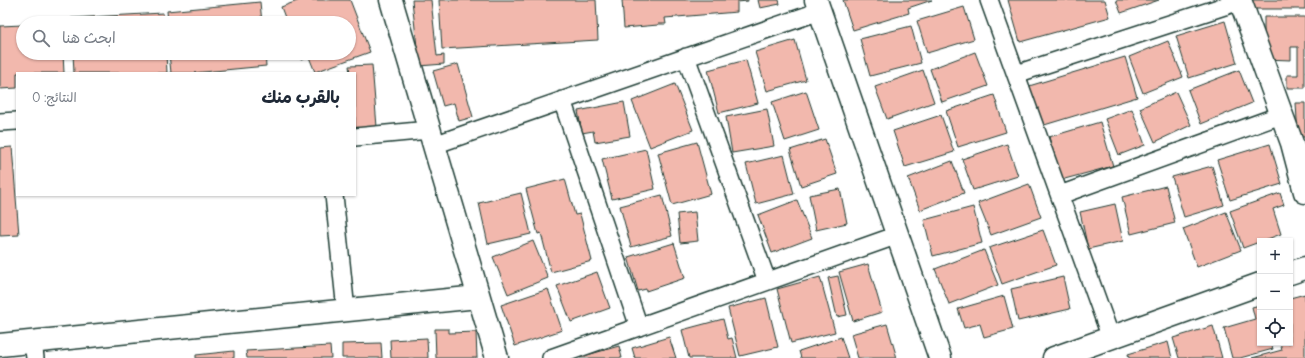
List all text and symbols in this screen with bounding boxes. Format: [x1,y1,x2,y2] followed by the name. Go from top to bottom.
[16,16,356,60] search box
[30,27,52,49] icon: search
[62,28,116,47] text: ابحث هنا
[261,86,340,108] text: بالقرب منك
[32,89,77,106] text: النتائج: 0
[1257,238,1293,346] map controls
[1257,238,1293,274] button: +
[1257,274,1293,310] button: −
[1257,310,1293,346] button: locate

